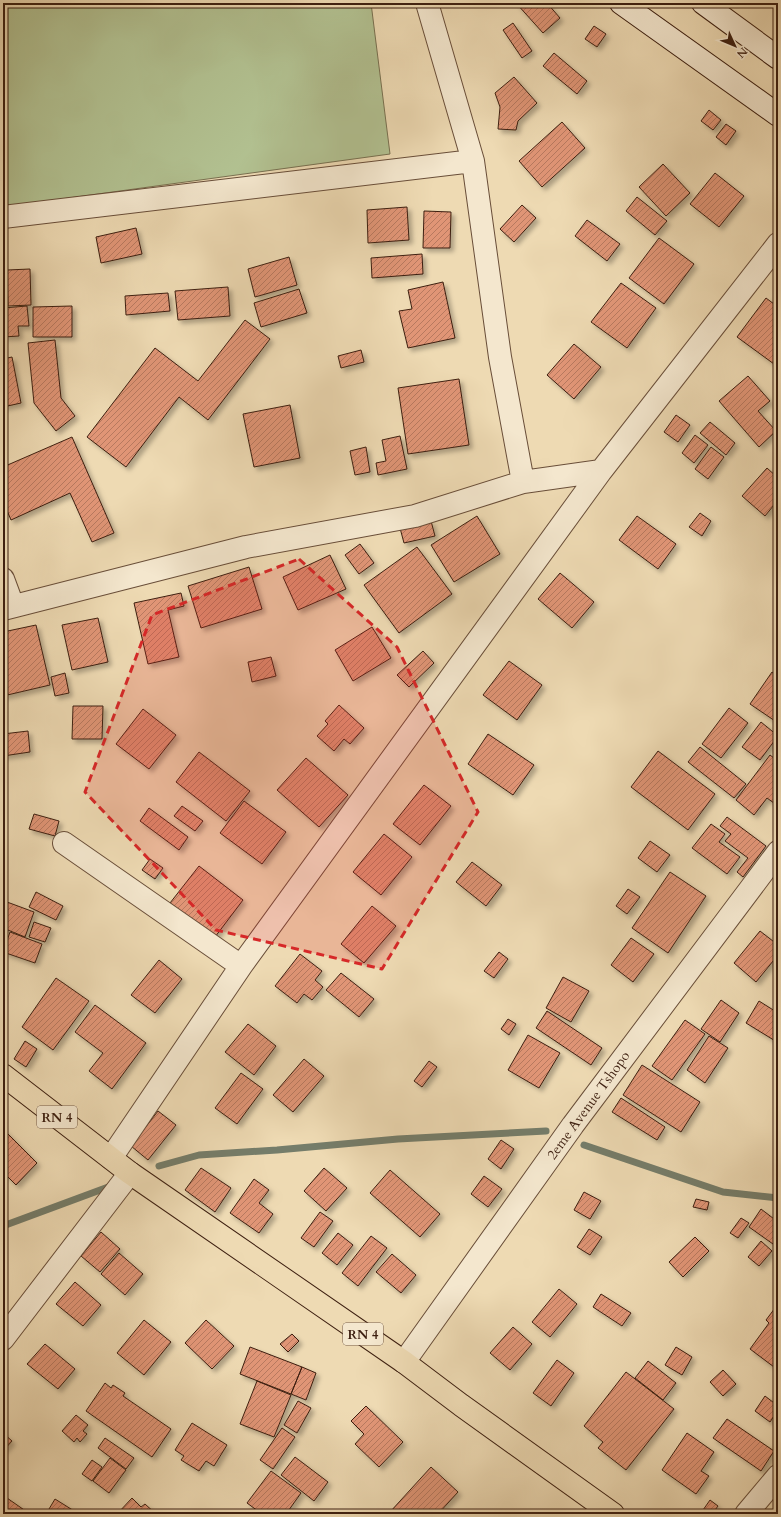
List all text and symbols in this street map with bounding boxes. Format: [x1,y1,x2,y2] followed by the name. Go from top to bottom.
[715,26,755,66] north arrow
[733,44,751,62] text: N
[543,1047,635,1163] street label: 2eme Avenue Tshopo
[37,1106,77,1128] road number: RN 4
[343,1323,383,1345] road number: RN 4

